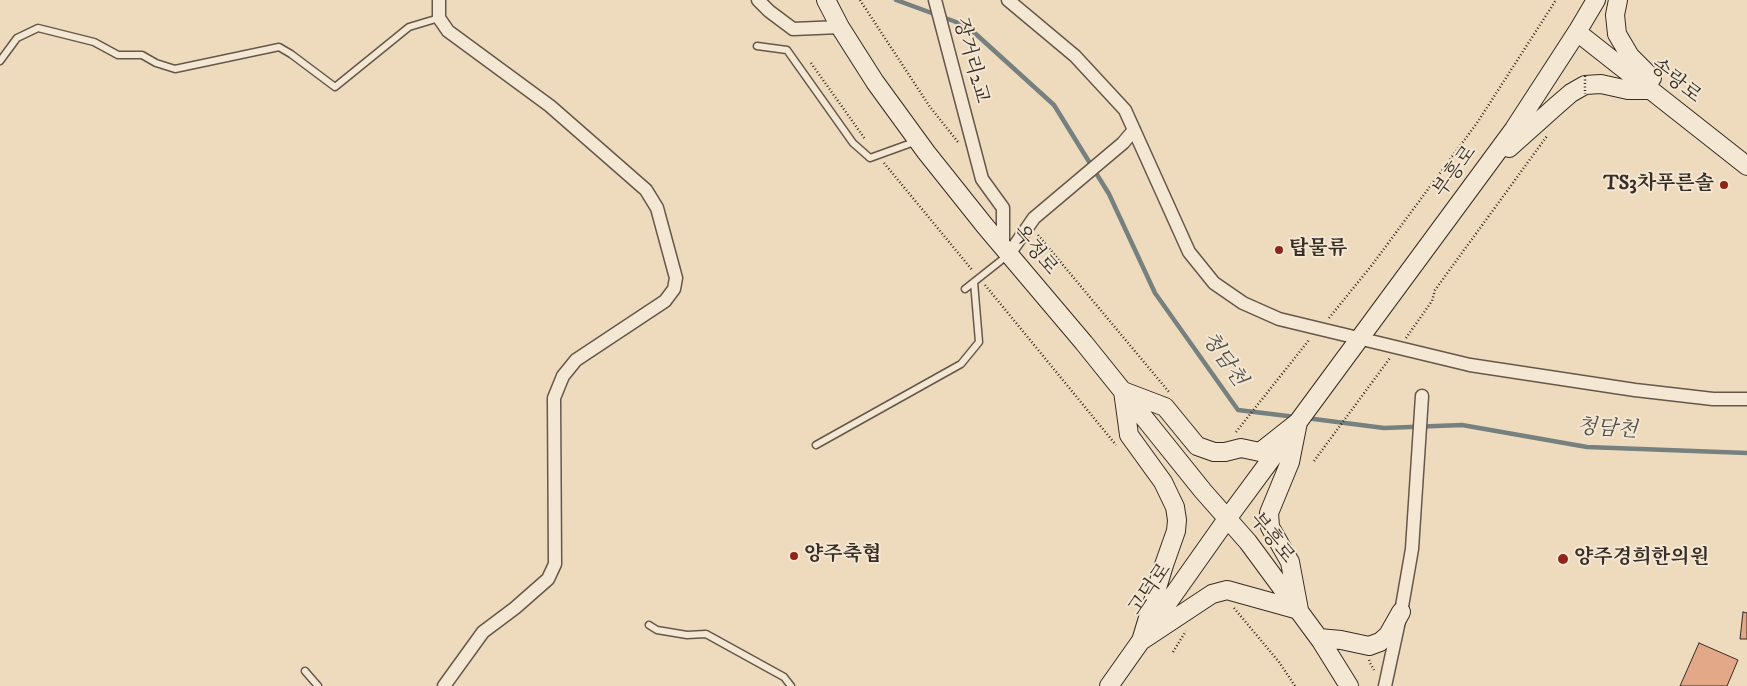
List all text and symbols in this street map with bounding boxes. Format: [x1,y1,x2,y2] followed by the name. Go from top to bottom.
[947,16,993,106] street label: 장거리2교
[1645,55,1705,109] street label: 송랑로
[1429,142,1483,202] street label: 부흥로
[1604,173,1714,197] place label: TS3차푸른솔
[1718,179,1730,191] marker: TS3차푸른솔
[1006,221,1062,281] street label: 옥정로
[1289,238,1347,262] place label: 탑물류
[1273,244,1285,256] marker: 탑물류
[1195,328,1251,392] water label: 청담천
[1576,415,1638,445] water label: 청담천
[1243,509,1299,569] street label: 부흥로
[804,544,881,568] place label: 양주축협
[1574,547,1709,571] place label: 양주경희한의원
[788,550,800,562] marker: 양주축협
[1556,552,1570,566] marker: 양주경희한의원
[1125,559,1177,621] street label: 고덕로

